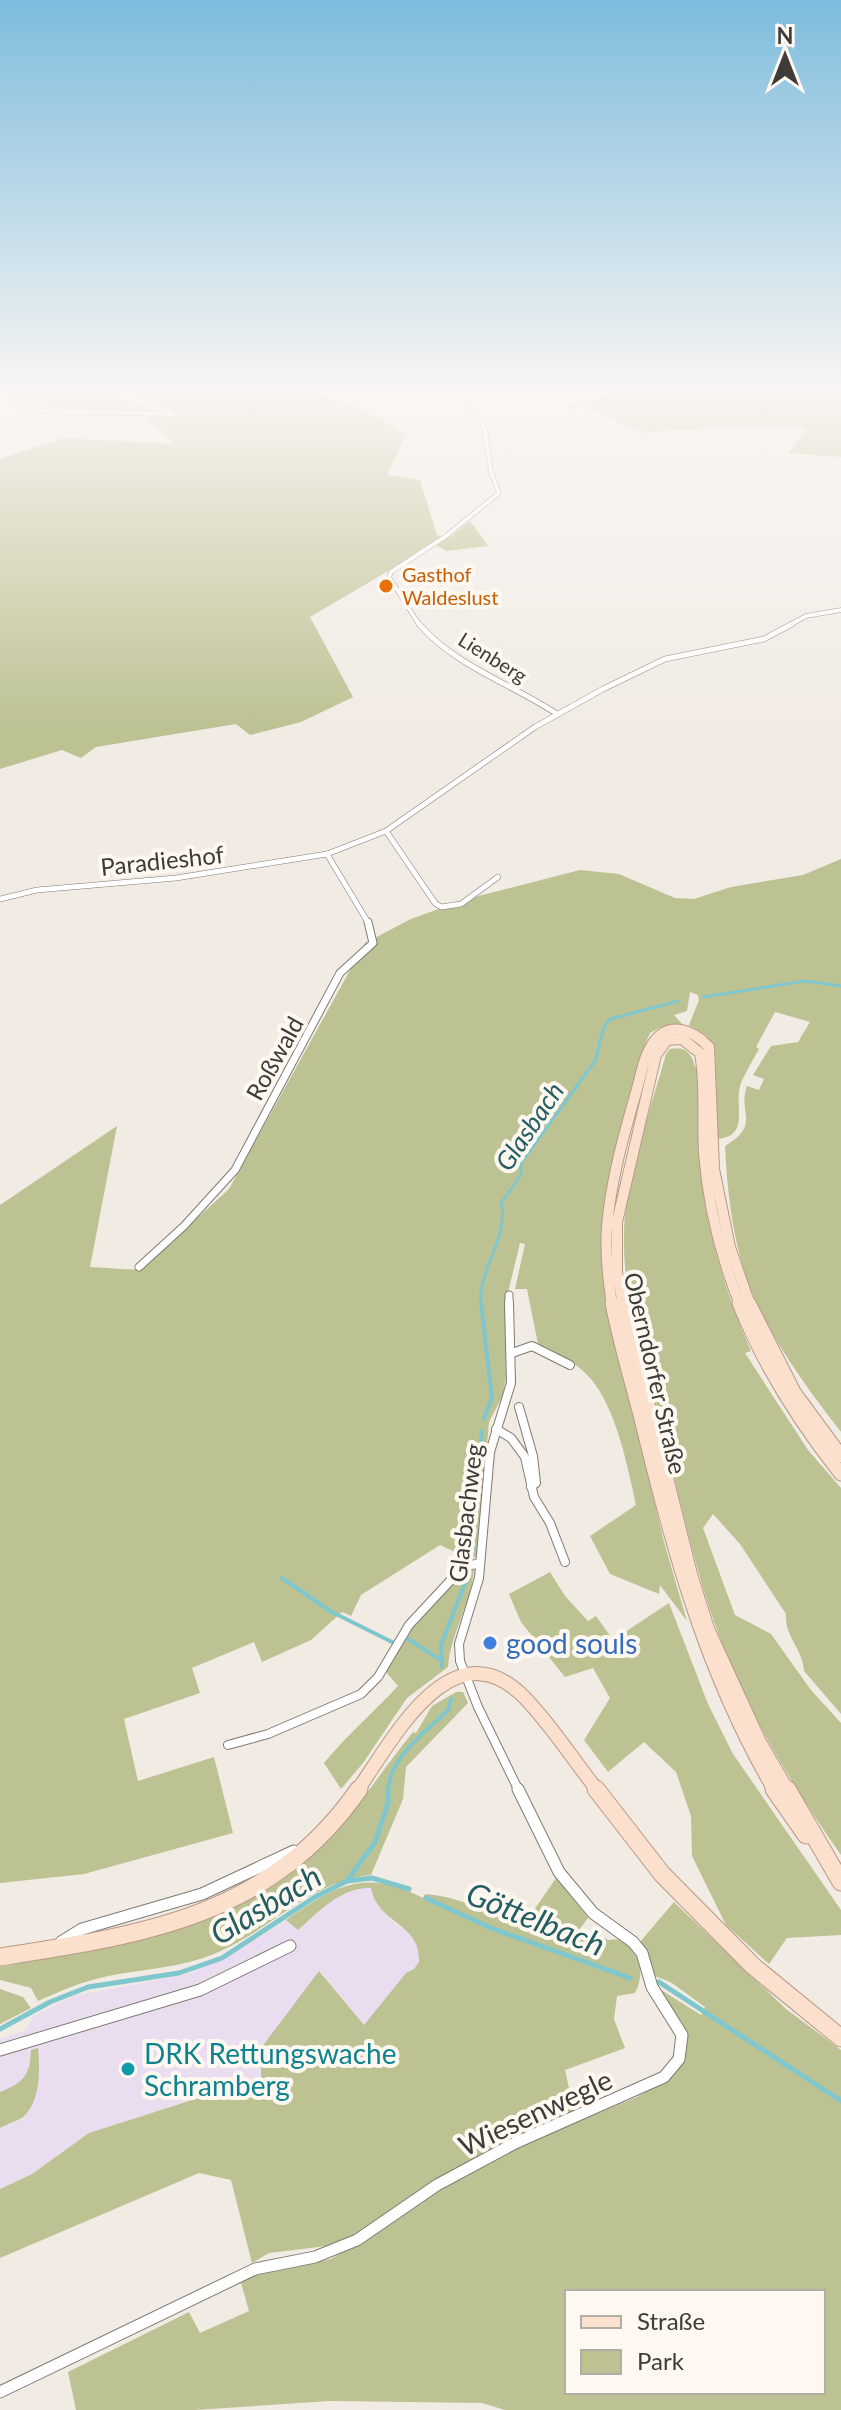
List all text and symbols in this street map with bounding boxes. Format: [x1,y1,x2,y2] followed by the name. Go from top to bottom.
[745,16,825,96] north arrow
[777,22,793,49] text: N
[402,562,498,609] place label: Gasthof Waldeslust
[377,577,395,595] marker: Gasthof Waldeslust
[454,627,532,687] street label: Lienberg
[99,839,226,881] street label: Paradieshof
[239,1011,309,1105] street label: Roßwald
[488,1076,570,1176] water label: Glasbach
[619,1269,693,1477] street label: Oberndorfer Straße
[442,1442,488,1584] street label: Glasbachweg
[506,1626,637,1660] place label: good souls
[481,1634,499,1652] marker: good souls
[202,1856,328,1952] water label: Glasbach
[461,1873,611,1963] water label: Göttelbach
[144,2036,396,2102] place label: DRK Rettungswache Schramberg
[119,2060,137,2078] marker: DRK Rettungswache Schramberg
[453,2062,617,2162] street label: Wiesenwegle
[565,2290,825,2394] legend
[637,2306,705,2335] text: Straße
[637,2346,685,2375] text: Park

